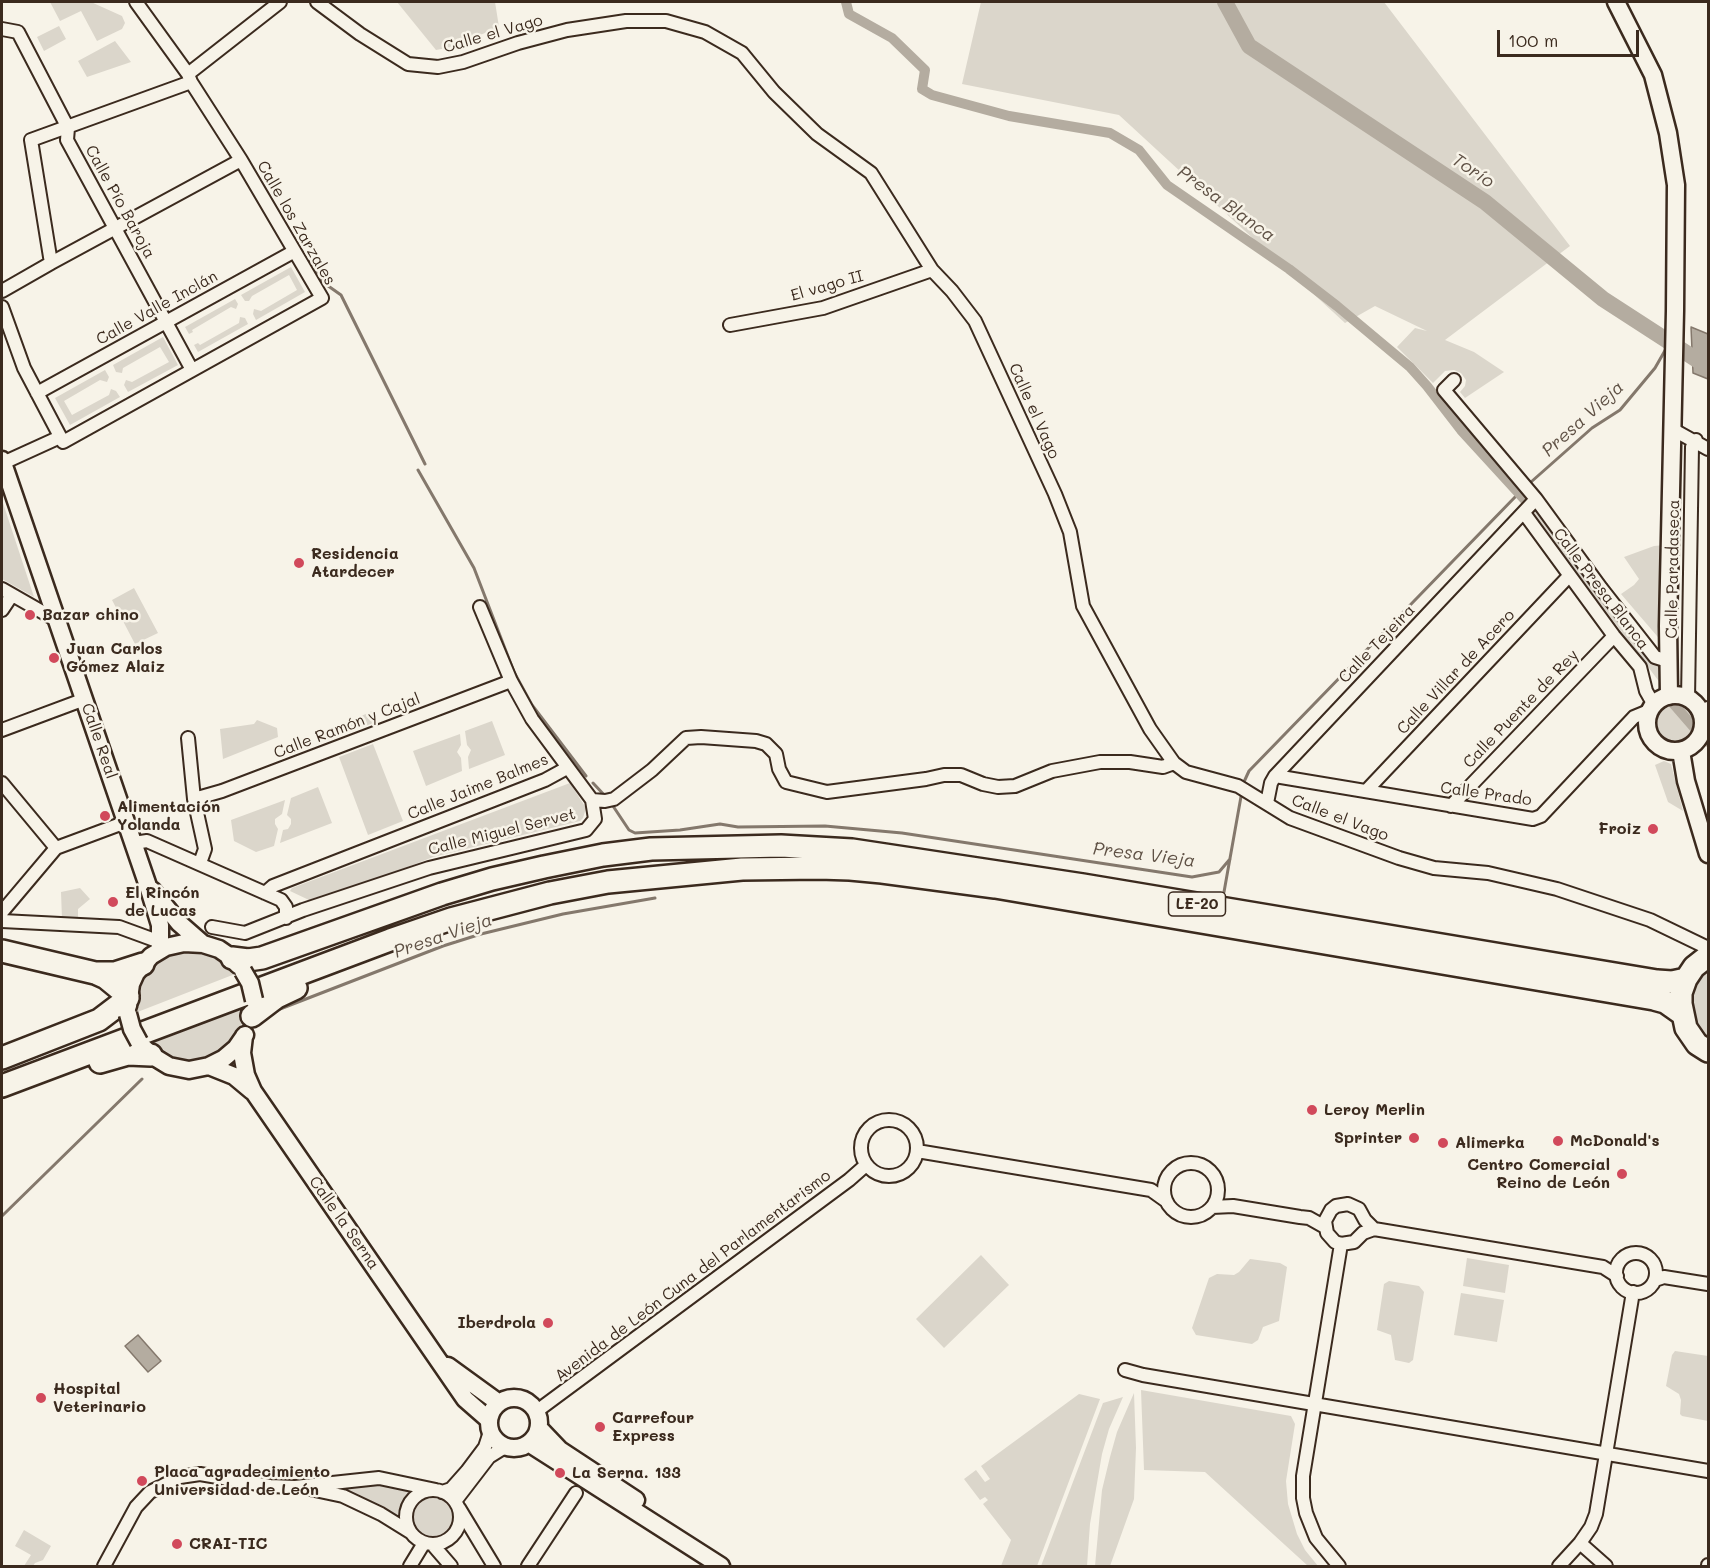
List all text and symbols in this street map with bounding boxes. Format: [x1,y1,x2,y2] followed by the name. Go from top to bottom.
[441,11,545,57] street label: Calle el Vago
[1500,18,1642,56] scale bar
[1508,28,1558,52] text: 100 m
[81,142,159,262] street label: Calle Pío Baroja
[1448,149,1498,193] water label: Torío
[253,158,339,288] street label: Calle los Zarzales
[1173,161,1279,247] water label: Presa Blanca
[788,266,866,306] street label: El vago II
[93,267,221,349] street label: Calle Valle Inclán
[1004,360,1064,462] street label: Calle el Vago
[1538,377,1628,461] water label: Presa Vieja
[1662,499,1684,639] street label: Calle Paradaseca
[1549,524,1653,654] street label: Calle Presa Blanca
[311,544,399,582] place label: Residencia Atardecer
[292,556,306,570] marker: Residencia Atardecer
[1335,601,1419,687] street label: Calle Tejeira
[42,605,139,625] place label: Bazar chino
[1393,606,1519,738] street label: Calle Villar de Acero
[23,608,37,622] marker: Bazar chino
[66,639,165,677] place label: Juan Carlos Gómez Alaiz
[1459,646,1583,772] street label: Calle Puente de Rey
[47,651,61,665] marker: Juan Carlos Gómez Alaiz
[271,689,423,763] street label: Calle Ramón y Cajal
[77,701,121,781] street label: Calle Real
[405,750,551,824] street label: Calle Jaime Balmes
[1439,778,1533,810] street label: Calle Prado
[1289,791,1391,845] street label: Calle el Vago
[117,797,220,835] place label: Alimentación Yolanda
[426,804,578,860] street label: Calle Miguel Servet
[98,809,112,823] marker: Alimentación Yolanda
[1598,819,1641,839] place label: Froiz
[1646,822,1660,836] marker: Froiz
[1092,838,1196,872] water label: Presa Vieja
[125,883,199,921] place label: El Rincón de Lucas
[1168,892,1226,916] road number: LE-20
[106,895,120,909] marker: El Rincón de Lucas
[391,909,495,963] water label: Presa Vieja
[1324,1100,1425,1120] place label: Leroy Merlin
[1305,1103,1319,1117] marker: Leroy Merlin
[1334,1128,1402,1148] place label: Sprinter
[1407,1131,1421,1145] marker: Sprinter
[1570,1131,1659,1151] place label: McDonald's
[1455,1133,1525,1153] place label: Alimerka
[1551,1134,1565,1148] marker: McDonald's
[1436,1136,1450,1150] marker: Alimerka
[1467,1155,1610,1193] place label: Centro Comercial Reino de León
[551,1166,835,1386] street label: Avenida de León Cuna del Parlamentarismo
[1615,1167,1629,1181] marker: Centro Comercial Reino de León
[305,1173,383,1273] street label: Calle la Serna
[457,1313,536,1333] place label: Iberdrola
[541,1316,555,1330] marker: Iberdrola
[53,1379,146,1417] place label: Hospital Veterinario
[34,1391,48,1405] marker: Hospital Veterinario
[612,1408,694,1446] place label: Carrefour Express
[593,1420,607,1434] marker: Carrefour Express
[154,1462,330,1500] place label: Placa agradecimiento Universidad de León
[572,1463,681,1483] place label: La Serna. 133
[553,1466,567,1480] marker: La Serna. 133
[135,1474,149,1488] marker: Placa agradecimiento Universidad de León
[189,1534,267,1554] place label: CRAI-TIC
[170,1537,184,1551] marker: CRAI-TIC

